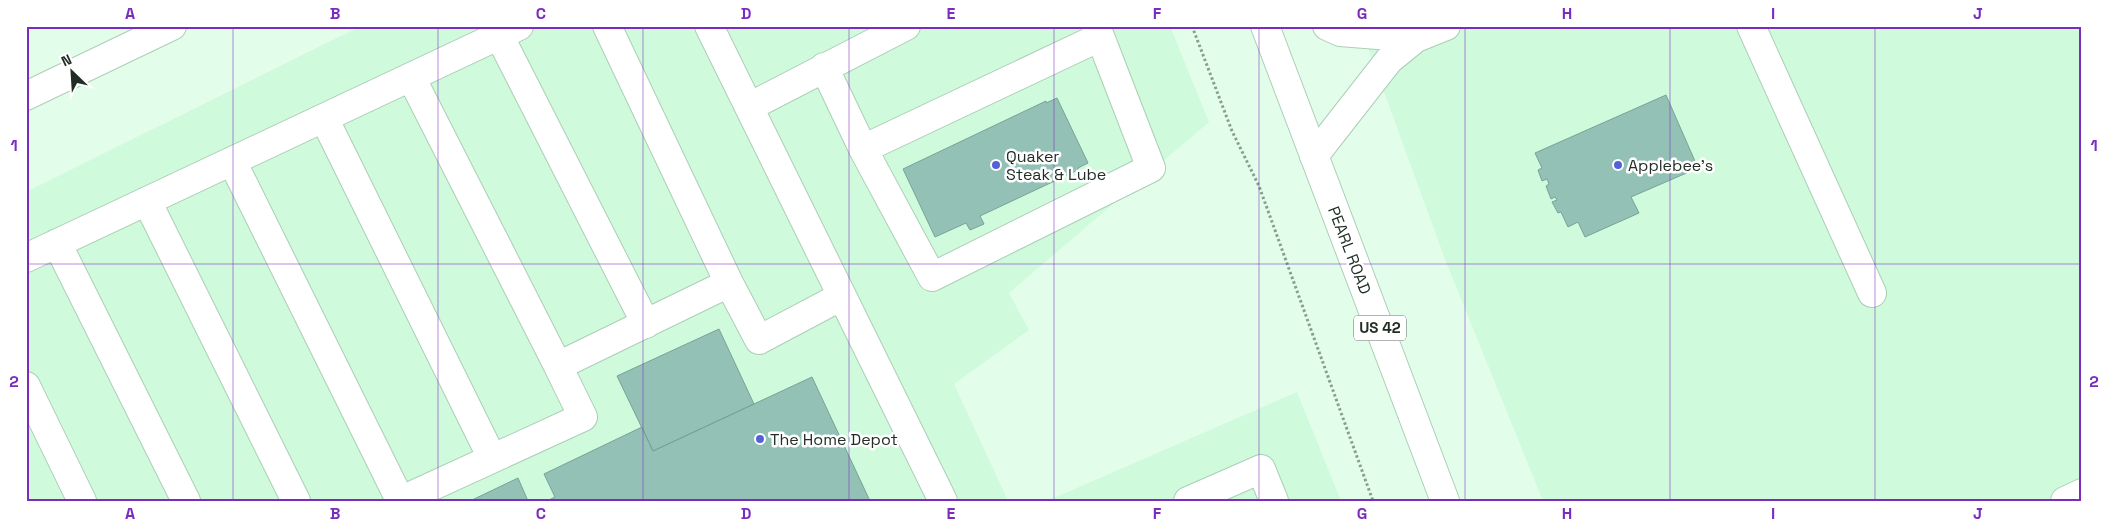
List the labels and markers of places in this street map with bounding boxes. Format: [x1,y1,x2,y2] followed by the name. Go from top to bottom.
[1006,146,1106,185] place label: Quaker Steak & Lube
[1628,155,1713,176] place label: Applebee's
[990,159,1002,171] marker: Quaker Steak & Lube
[1612,159,1624,171] marker: Applebee's
[770,429,898,450] place label: The Home Depot
[754,433,766,445] marker: The Home Depot

